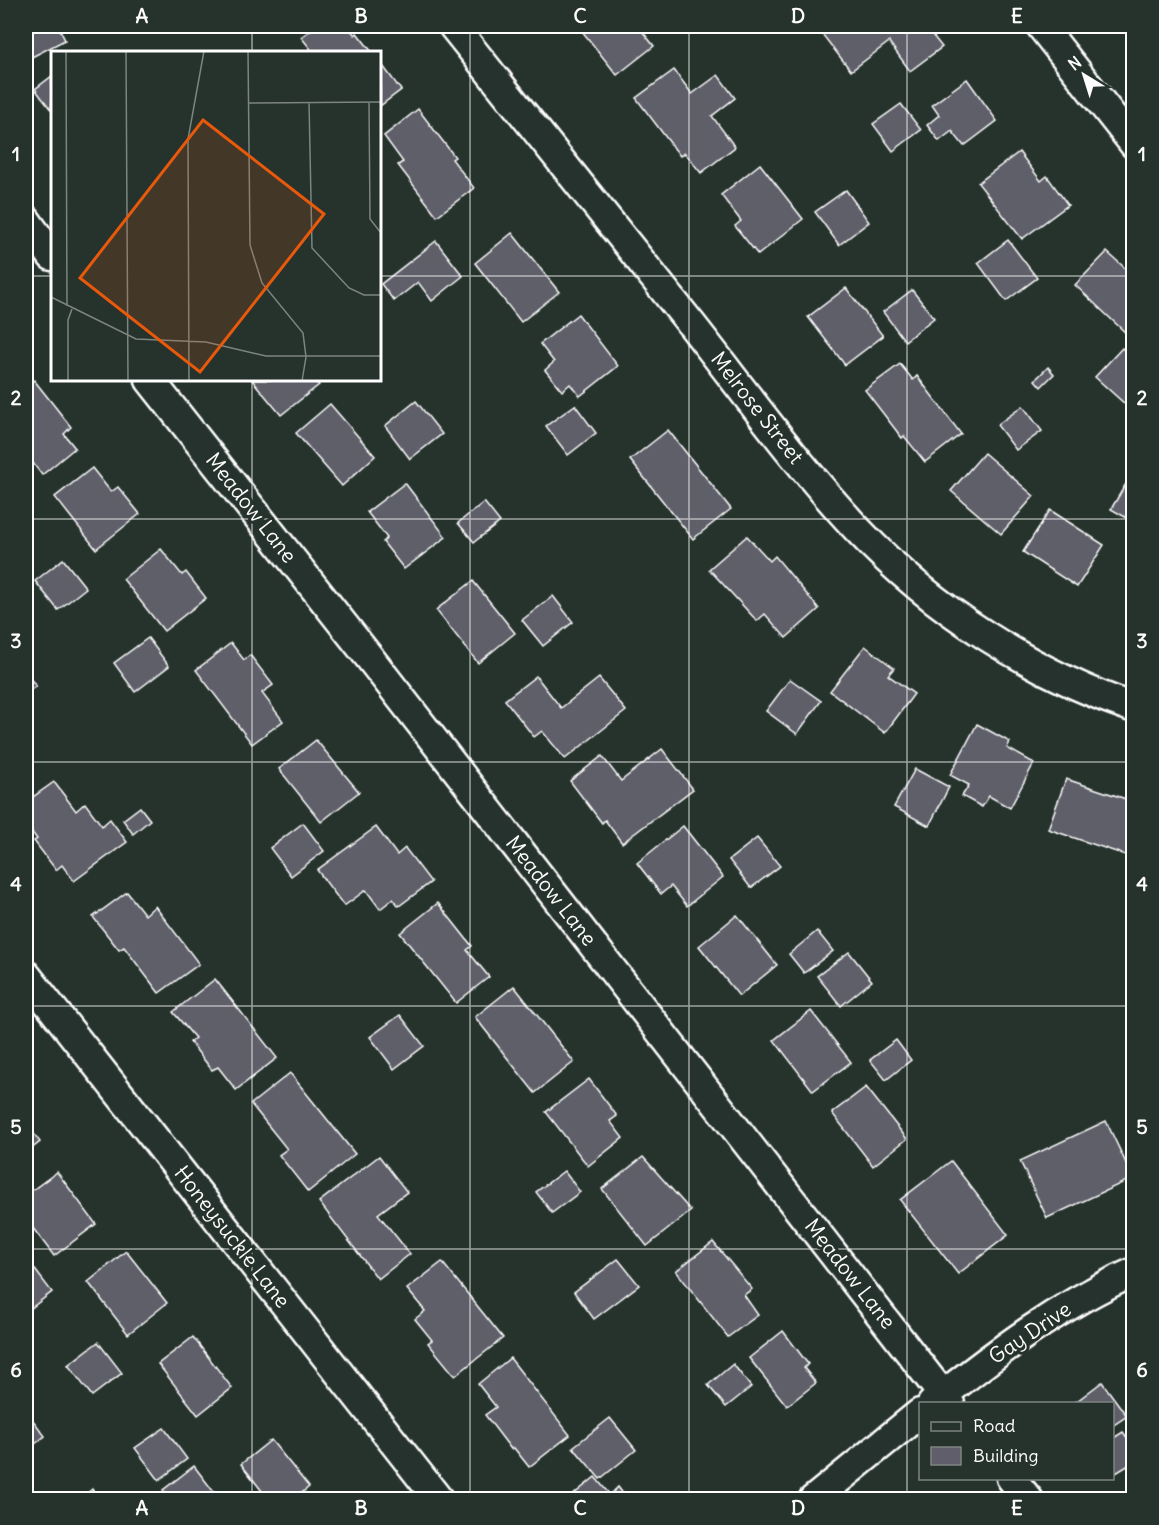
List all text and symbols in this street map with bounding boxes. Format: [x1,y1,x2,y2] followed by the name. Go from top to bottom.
[136,3,149,28] text: A
[354,3,368,28] text: B
[573,3,587,28] text: C
[791,3,805,28] text: D
[1011,3,1023,28] text: E
[1054,45,1114,105] north arrow
[51,51,381,381] inset map
[1064,52,1085,74] text: N
[12,141,20,166] text: 1
[1138,141,1146,166] text: 1
[705,346,810,469] street label: Melrose Street
[11,385,22,410] text: 2
[1137,385,1148,410] text: 2
[200,447,303,568] street label: Meadow Lane
[10,628,22,653] text: 3
[1136,628,1148,653] text: 3
[500,830,603,951] street label: Meadow Lane
[10,871,22,896] text: 4
[1136,871,1148,896] text: 4
[10,1114,22,1139] text: 5
[1136,1114,1148,1139] text: 5
[168,1160,296,1313] street label: Honeysuckle Lane
[799,1213,902,1334] street label: Meadow Lane
[983,1295,1076,1370] street label: Gay Drive
[10,1357,22,1382] text: 6
[1136,1357,1148,1382] text: 6
[919,1402,1114,1480] legend
[973,1414,1016,1437] text: Road
[973,1444,1038,1467] text: Building
[136,1495,149,1520] text: A
[354,1495,368,1520] text: B
[573,1495,587,1520] text: C
[791,1495,805,1520] text: D
[1011,1495,1023,1520] text: E

